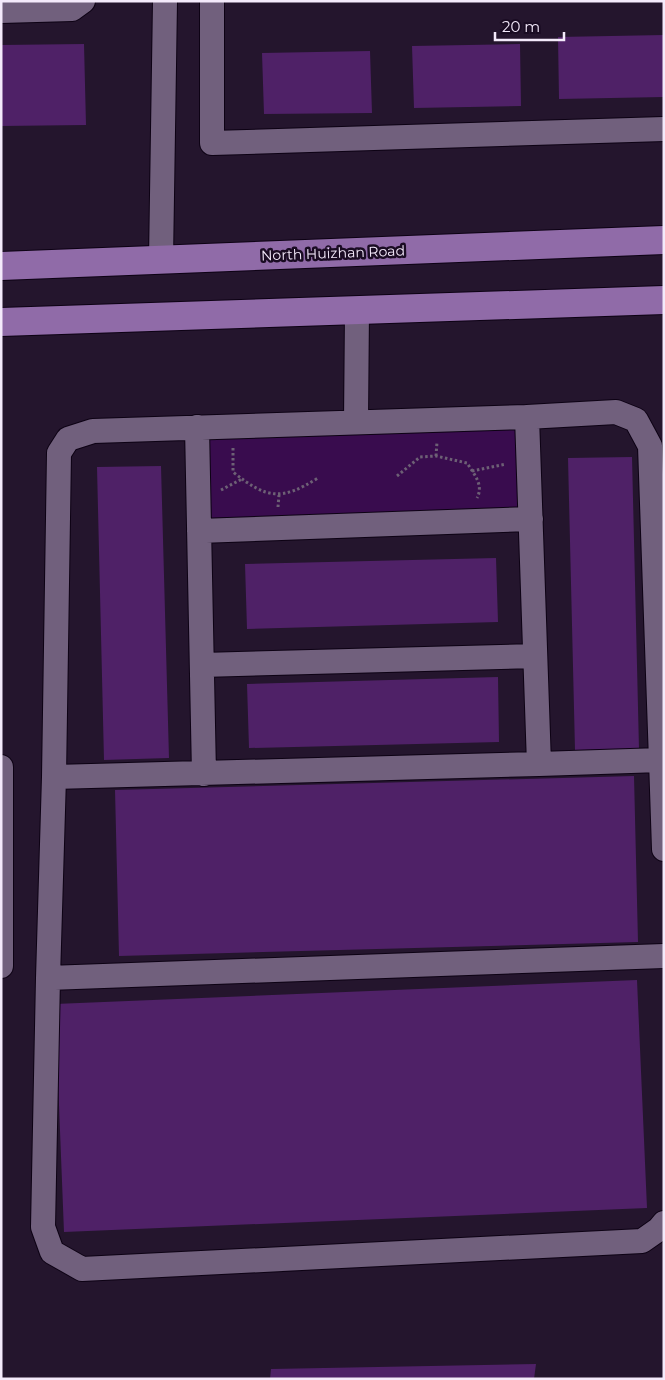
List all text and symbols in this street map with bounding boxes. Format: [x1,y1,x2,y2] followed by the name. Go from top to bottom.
[495,10,564,42] scale bar
[502,17,540,36] text: 20 m
[261,241,405,265] street label: North Huizhan Road

